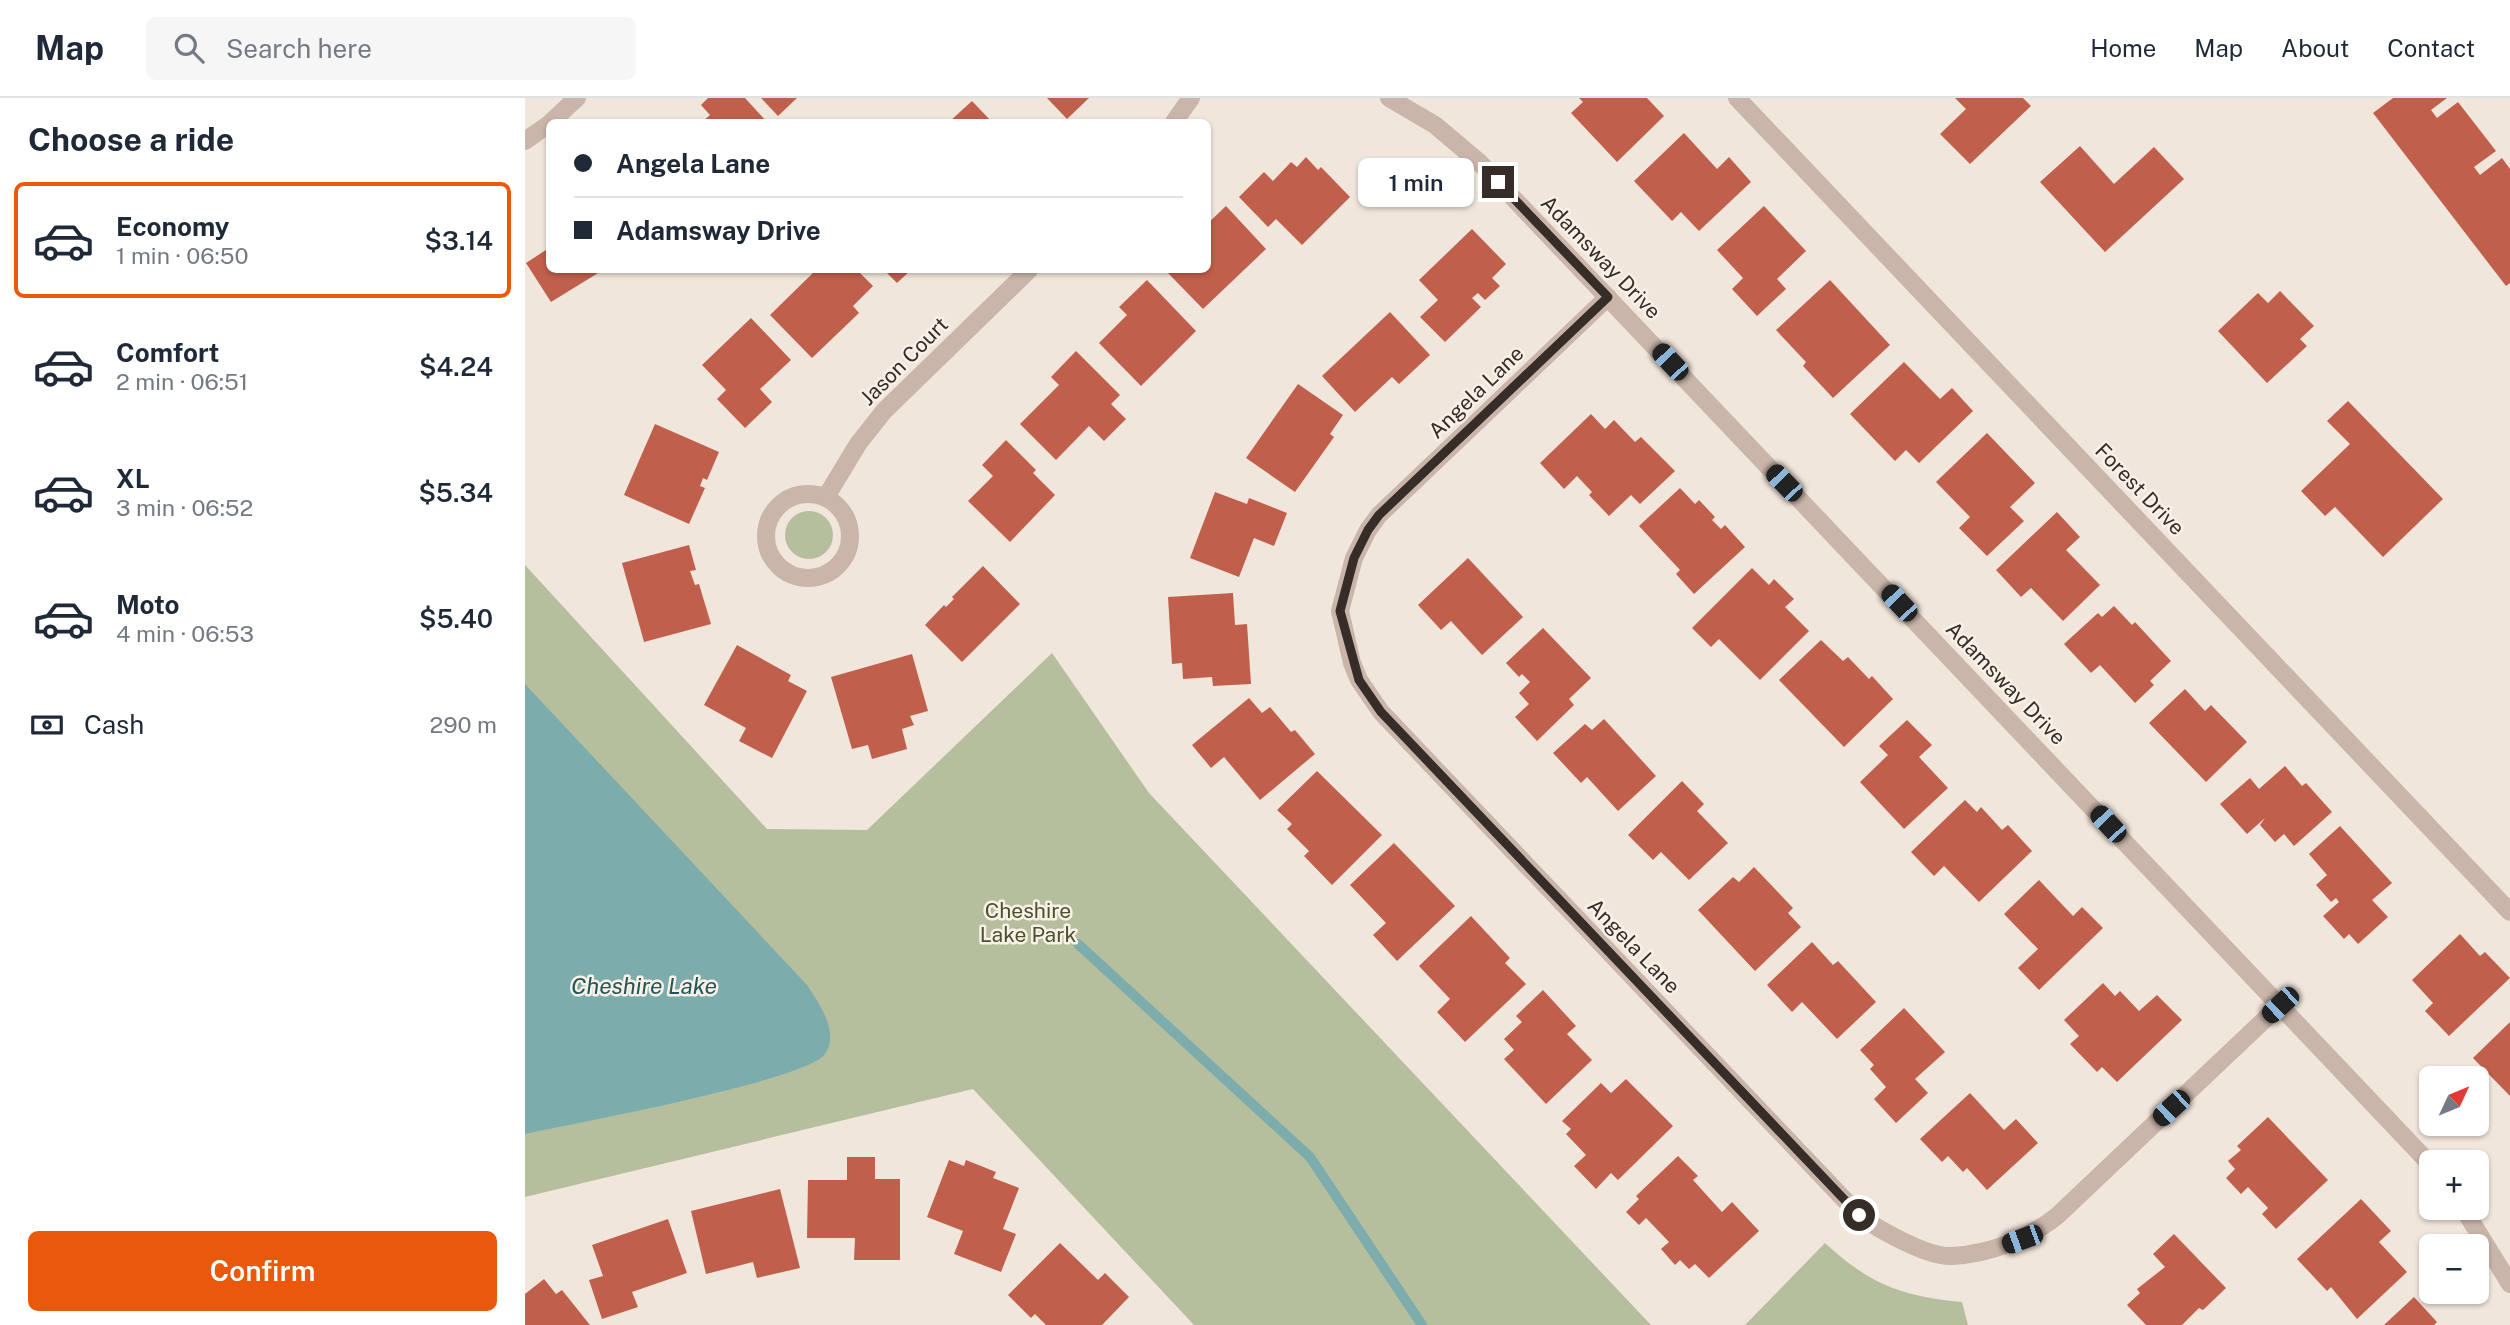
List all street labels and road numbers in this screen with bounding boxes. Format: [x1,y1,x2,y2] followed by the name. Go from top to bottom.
[1536,190,1666,324] street label: Adamsway Drive
[855,312,953,410] street label: Jason Court
[1423,341,1529,443] street label: Angela Lane
[2090,438,2190,540] street label: Forest Drive
[1941,616,2071,750] street label: Adamsway Drive
[1583,893,1685,999] street label: Angela Lane

